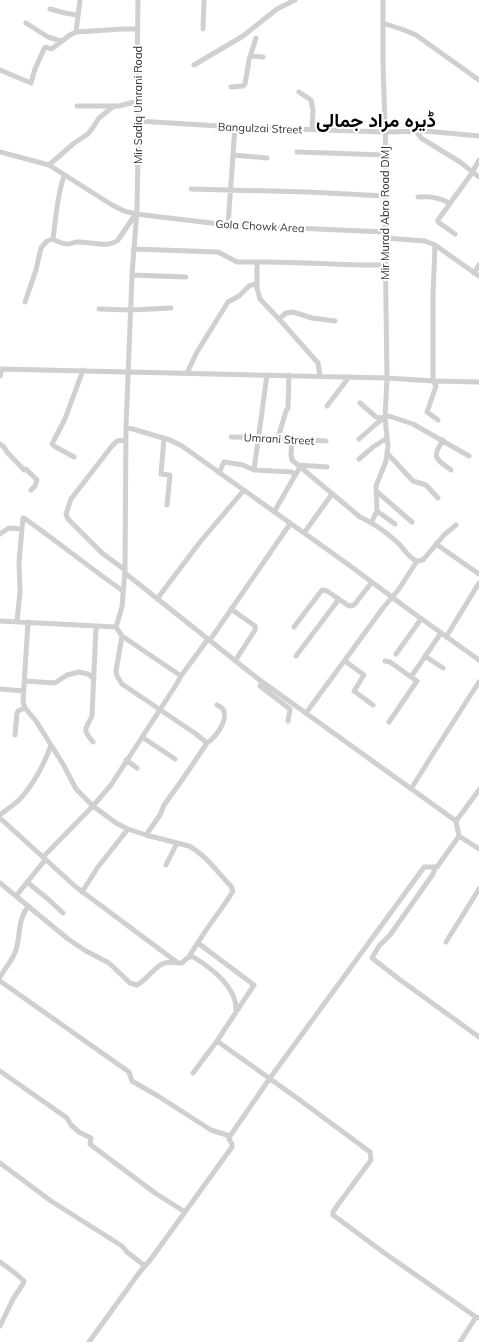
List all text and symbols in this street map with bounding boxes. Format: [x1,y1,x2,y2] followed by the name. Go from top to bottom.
[131,46,145,164] street label: Mir Sadiq Umrani Road
[316,108,436,133] district label: ڈیرہ مراد جمالی
[218,120,303,136] street label: Bangulzai Street
[378,146,392,280] street label: Mir Murad Abro Road DMJ
[215,217,305,235] street label: Gola Chowk Area
[243,430,315,448] street label: Umrani Street

